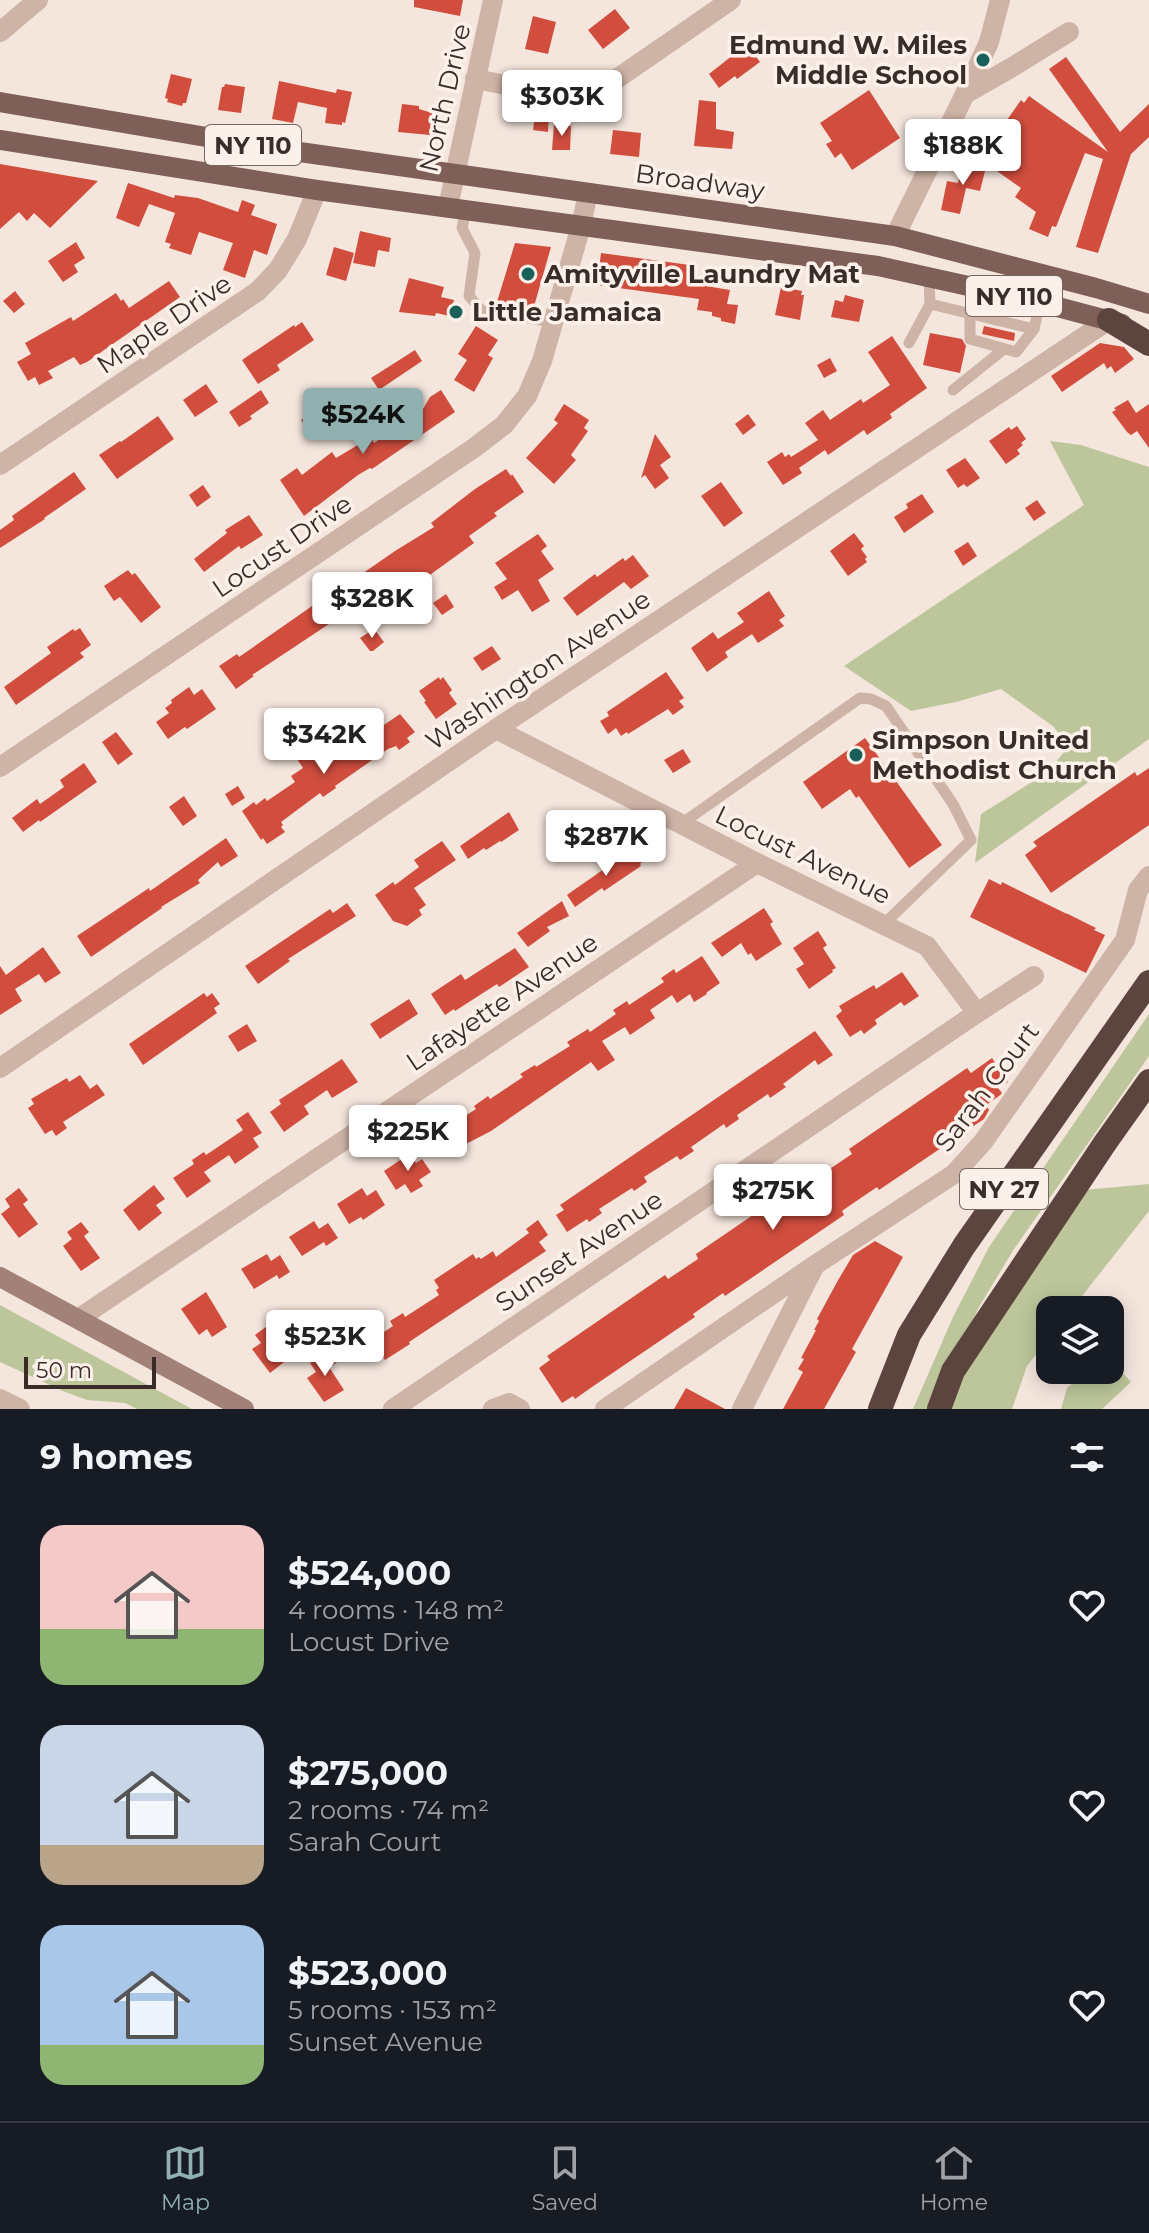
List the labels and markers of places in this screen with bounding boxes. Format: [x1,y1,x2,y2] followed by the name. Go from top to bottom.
[729,29,967,91] place label: Edmund W. Miles Middle School
[974,51,992,69] marker: Edmund W. Miles Middle School
[506,70,618,138] pin: $303K
[907,119,1019,187] pin: $188K
[543,258,860,290] place label: Amityville Laundry Mat
[519,265,537,283] marker: Amityville Laundry Mat
[472,296,662,328] place label: Little Jamaica
[447,303,465,321] marker: Little Jamaica
[307,388,419,456] pin: $524K
[316,572,428,640] pin: $328K
[268,708,380,776] pin: $342K
[872,724,1117,786] place label: Simpson United Methodist Church
[847,746,865,764] marker: Simpson United Methodist Church
[550,810,662,878] pin: $287K
[352,1105,464,1173] pin: $225K
[717,1164,829,1232] pin: $275K
[269,1310,381,1378] pin: $523K

